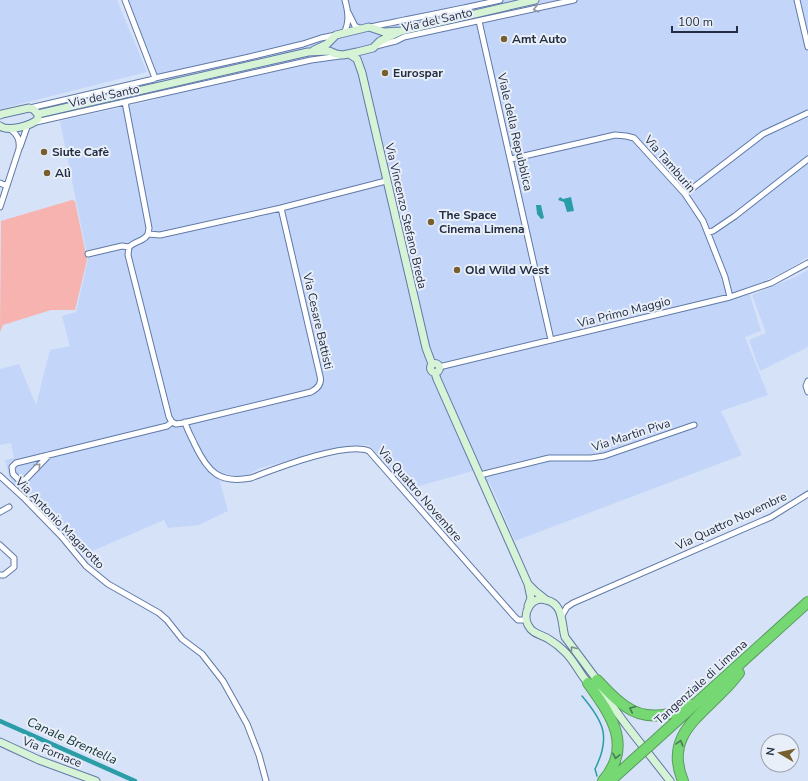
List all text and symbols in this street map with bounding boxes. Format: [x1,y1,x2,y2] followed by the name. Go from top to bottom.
[399,4,474,36] street label: Via del Santo
[532,4,539,12] one-way arrow
[672,8,737,34] scale bar
[678,14,713,30] text: 100 m
[512,31,567,47] place label: Amt Auto
[499,34,509,44] marker: Amt Auto
[393,65,443,81] place label: Eurospar
[380,68,390,78] marker: Eurospar
[493,71,536,193] street label: Viale della Repubblica
[66,81,141,112] street label: Via del Santo
[640,131,699,196] street label: Via Tamburin
[381,141,431,290] street label: Via Vincenzo Stefano Breda
[52,144,110,160] place label: Siute Cafè
[39,147,49,157] marker: Siute Cafè
[55,165,71,181] place label: Alì
[42,168,52,178] marker: Alì
[439,207,524,237] place label: The Space Cinema Limena
[426,217,436,227] marker: The Space Cinema Limena
[465,262,549,278] place label: Old Wild West
[452,265,462,275] marker: Old Wild West
[299,270,337,371] street label: Via Cesare Battisti
[575,293,672,332] street label: Via Primo Maggio
[589,415,672,455] street label: Via Martin Piva
[374,442,466,545] street label: Via Quattro Novembre
[33,463,41,471] one-way arrow
[11,473,108,573] street label: Via Antonio Magarotto
[672,488,789,554] street label: Via Quattro Novembre
[651,636,751,728] street label: Tangenziale di Limena
[571,647,578,654] one-way arrow
[629,706,636,714] one-way arrow
[24,713,120,769] water label: Canale Brentella
[19,732,84,771] street label: Via Fornace
[760,733,800,773] north arrow
[675,740,684,747] one-way arrow
[763,746,779,757] text: N
[612,753,620,759] one-way arrow

